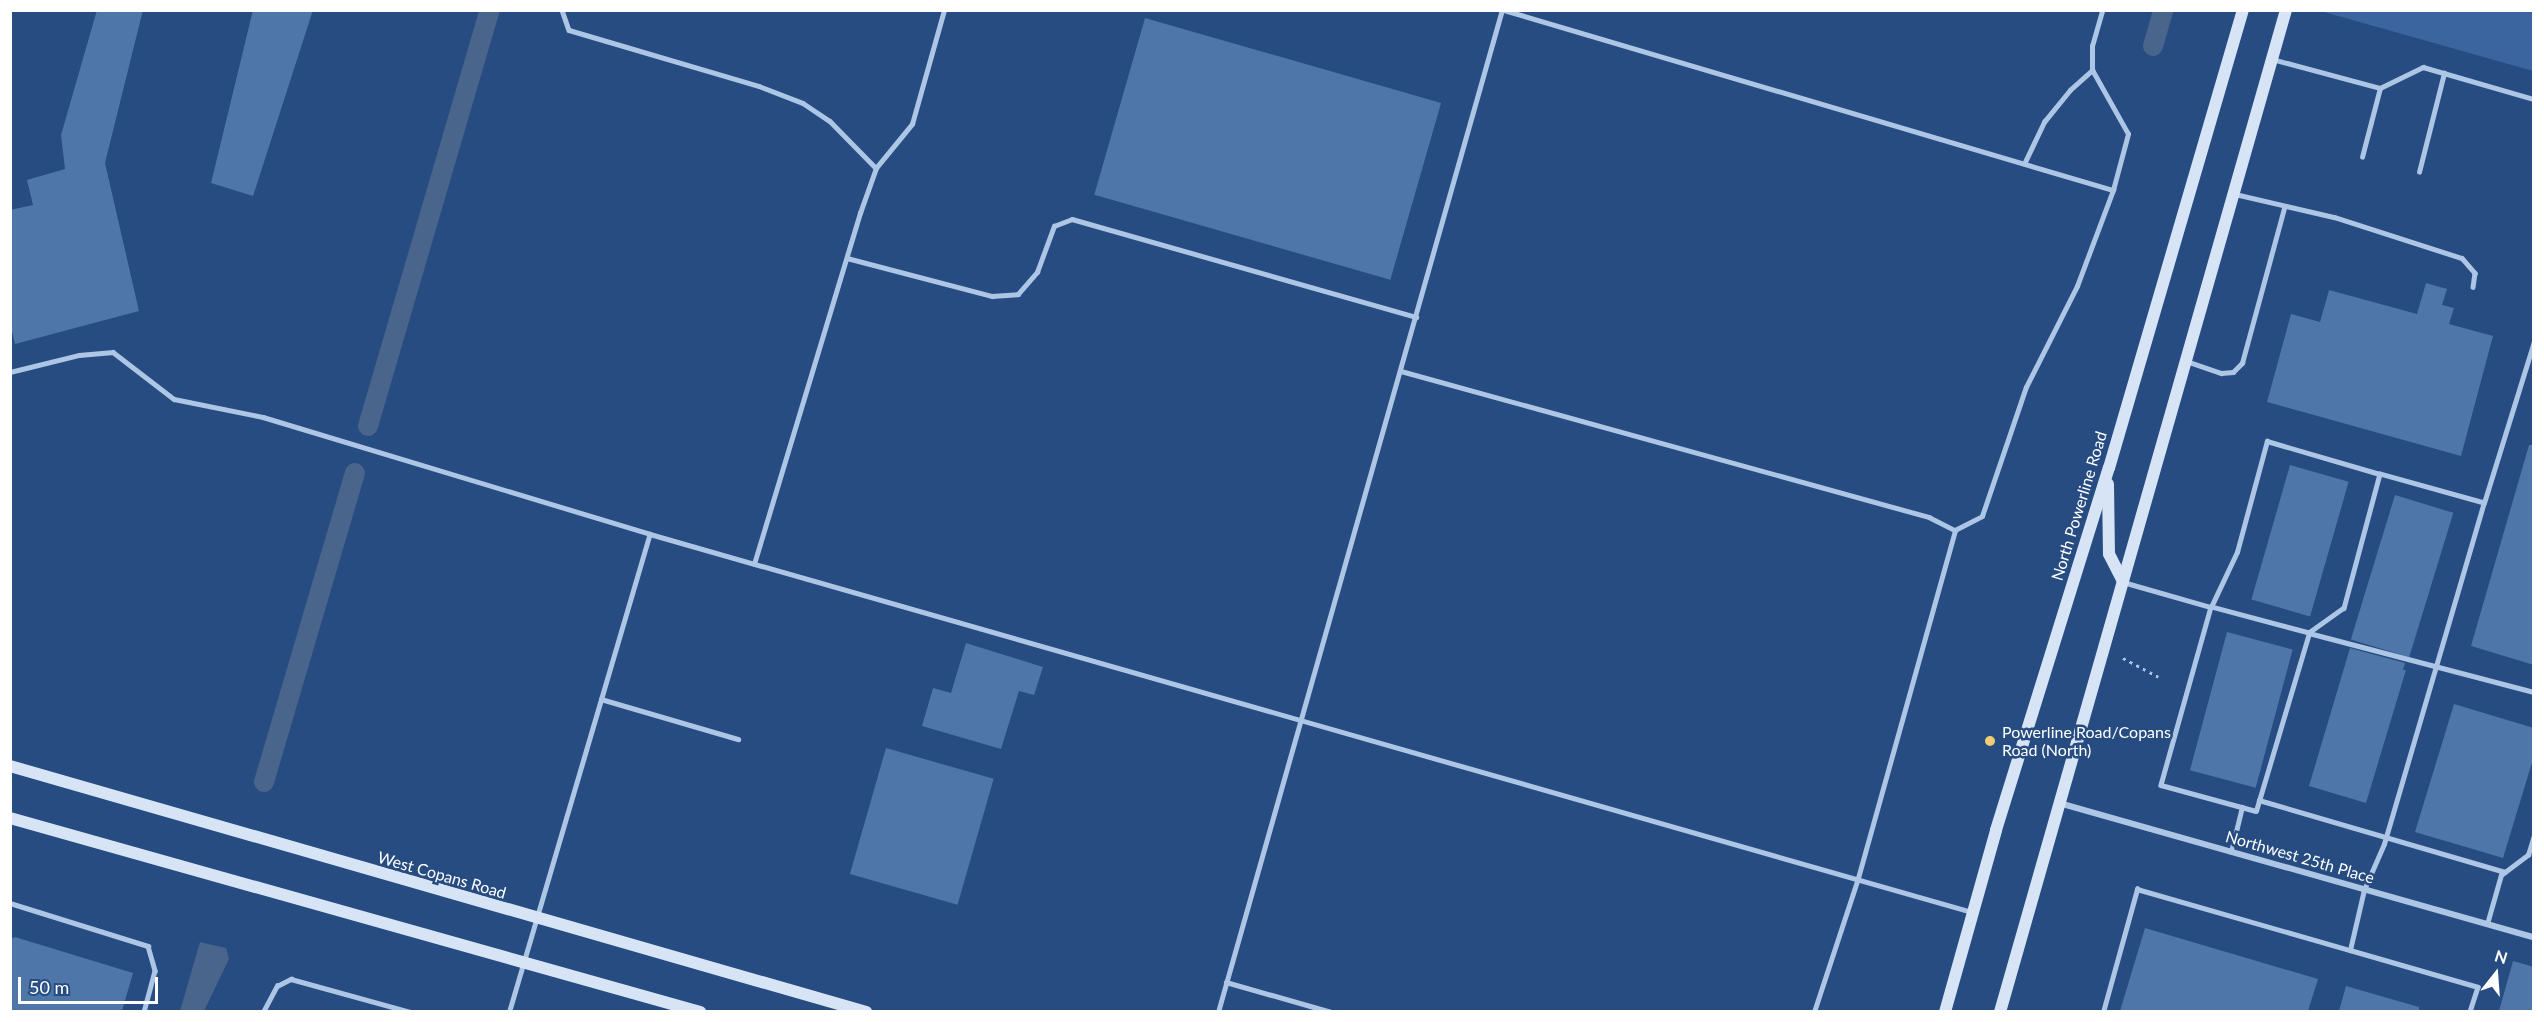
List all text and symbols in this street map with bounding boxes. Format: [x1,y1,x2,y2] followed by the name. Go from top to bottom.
[2047,429,2111,583] street label: North Powerline Road
[2002,722,2171,760] place label: Powerline Road/Copans Road (North)
[1983,734,1997,748] marker: Powerline Road/Copans Road (North)
[2223,827,2377,887] street label: Northwest 25th Place
[376,847,508,903] street label: West Copans Road
[2466,944,2526,1004] north arrow
[2493,945,2510,967] text: N
[21,965,160,1003] scale bar
[29,976,69,998] text: 50 m

